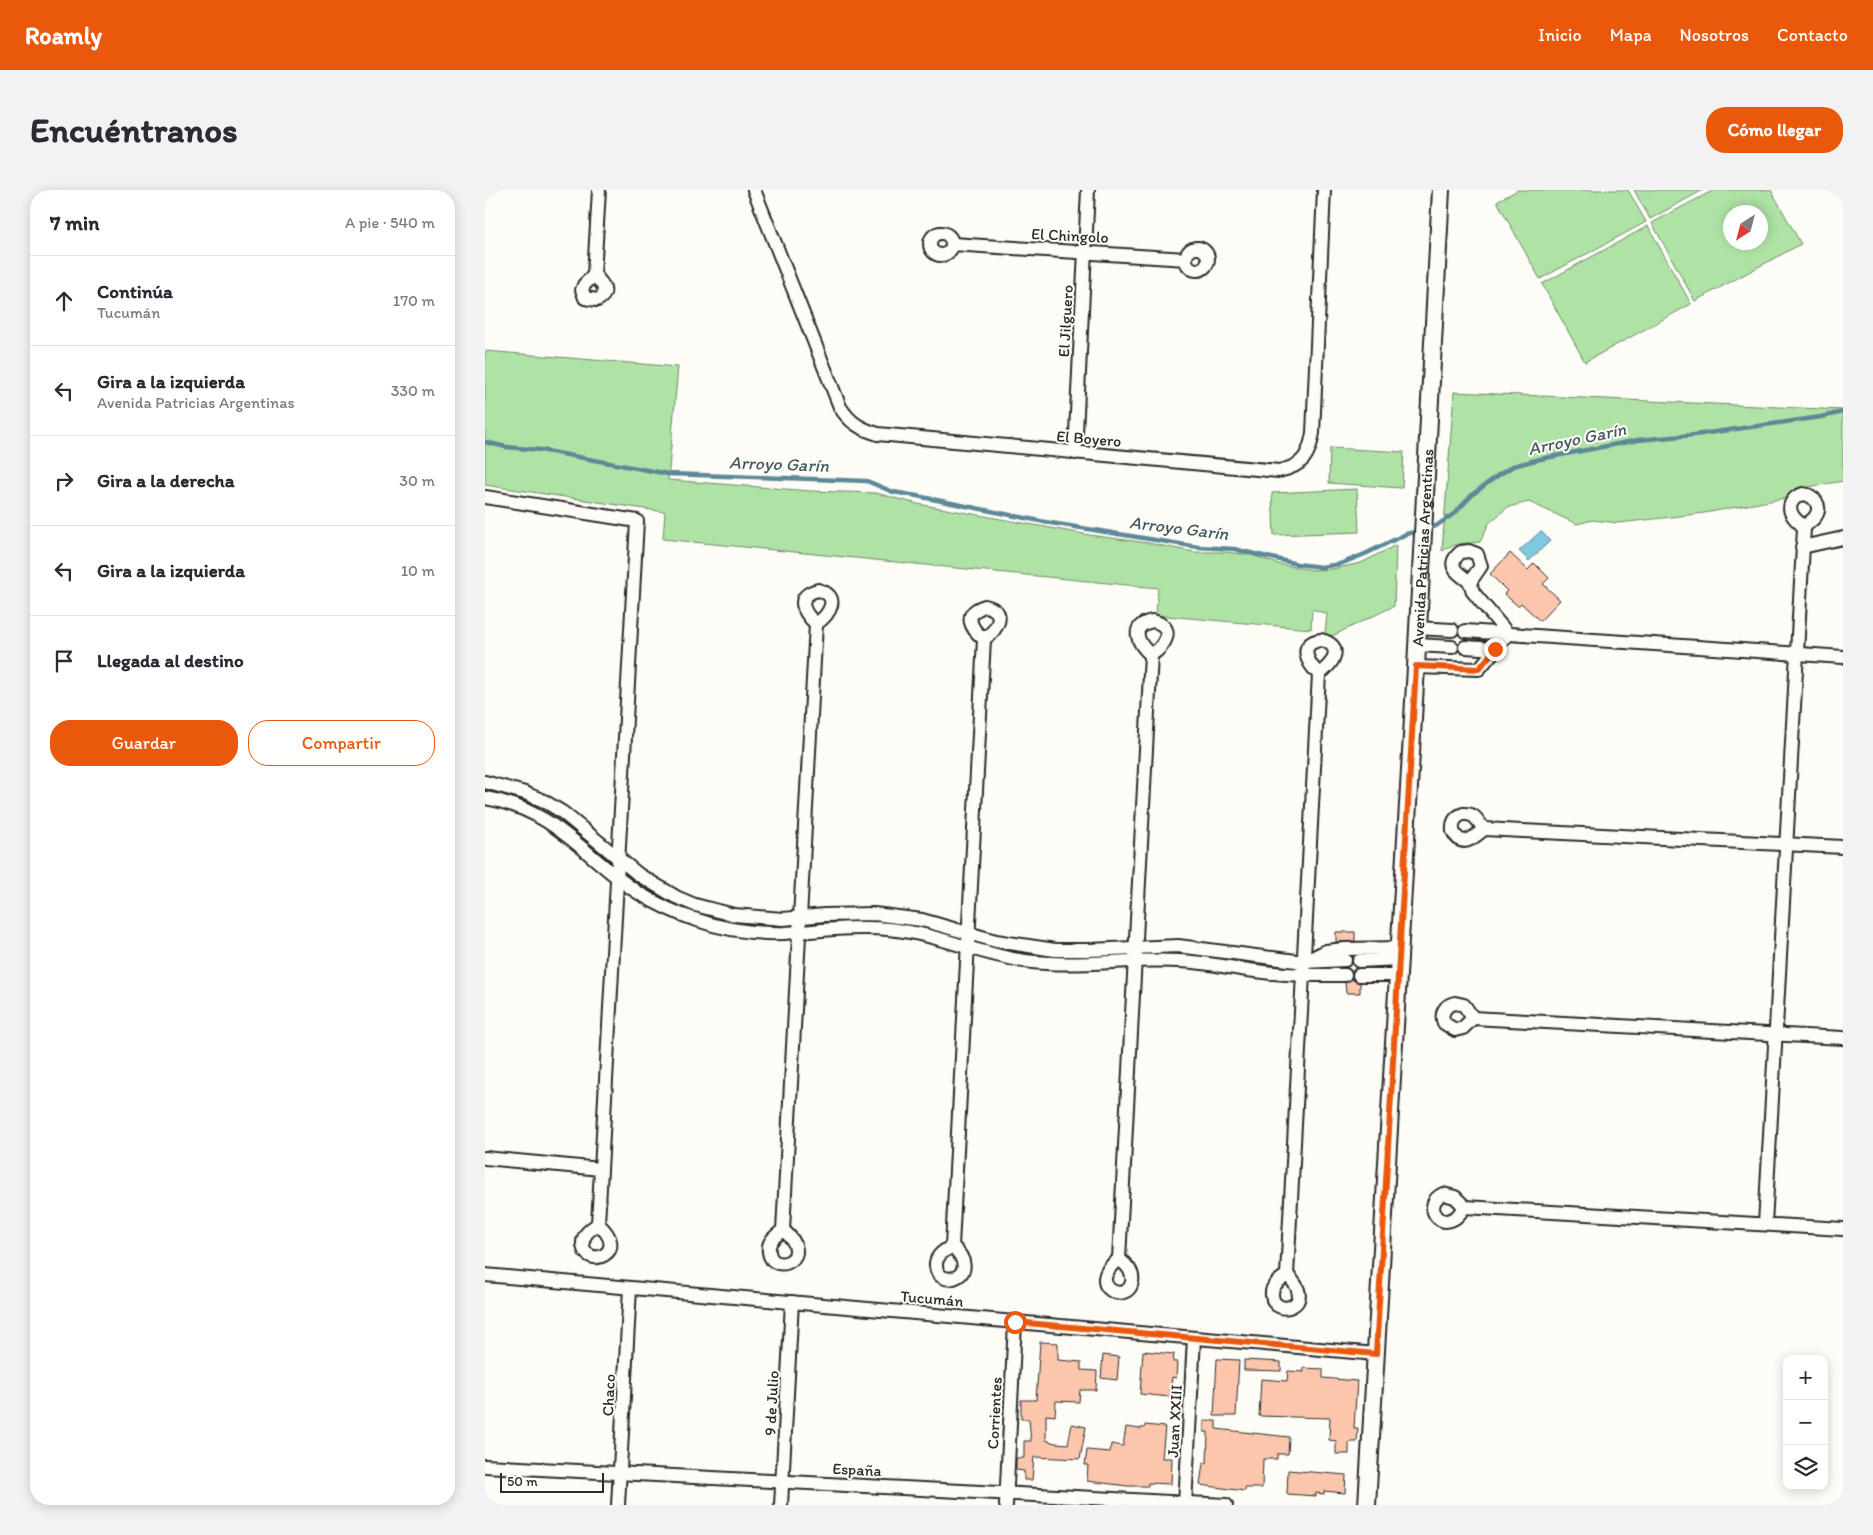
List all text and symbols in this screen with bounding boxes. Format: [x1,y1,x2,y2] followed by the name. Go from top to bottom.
[25,21,102,50] text: Roamly
[1538,24,1582,46] text: Inicio
[1610,24,1652,46] text: Mapa
[1680,24,1749,46] text: Nosotros
[1777,24,1848,46] text: Contacto
[1706,107,1843,153] button: Cómo llegar
[30,109,238,151] text: Encuéntranos
[1723,205,1768,250] north arrow
[50,210,99,235] text: 7 min
[345,213,435,232] text: A pie · 540 m
[1031,224,1109,247] street label: El Chingolo
[97,280,173,303] text: Continúa
[1054,284,1077,358] street label: El Jilguero
[50,287,78,315] icon: ahead
[393,291,435,310] text: 170 m
[97,303,160,322] text: Tucumán
[97,370,245,393] text: Gira a la izquierda
[50,377,78,405] icon: left
[391,381,435,400] text: 330 m
[97,393,295,412] text: Avenida Patricias Argentinas
[1526,418,1628,460] water label: Arroyo Garín
[1056,426,1122,451] street label: El Boyero
[1408,448,1437,647] street label: Avenida Patricias Argentinas
[729,451,829,477] water label: Arroyo Garín
[50,467,78,495] icon: right
[97,469,235,492] text: Gira a la derecha
[399,471,435,490] text: 30 m
[1128,511,1230,545] water label: Arroyo Garín
[50,557,78,585] icon: left
[97,559,245,582] text: Gira a la izquierda
[401,561,435,580] text: 10 m
[1484,638,1507,661] route end
[50,647,78,675] icon: arrive
[97,649,244,672] text: Llegada al destino
[50,720,238,766] button: Guardar
[248,720,435,766] button: Compartir
[900,1286,964,1311] street label: Tucumán
[1004,1311,1027,1334] route start
[1783,1355,1828,1490] map controls
[1783,1355,1828,1400] button: +
[760,1370,783,1436] street label: 9 de Julio
[598,1373,619,1417] street label: Chaco
[983,1376,1006,1450] street label: Corrientes
[1163,1384,1186,1458] street label: Juan XXIII
[1783,1400,1828,1445] button: −
[1783,1445,1828,1490] button: layers
[832,1459,882,1480] street label: España
[500,1470,604,1493] scale bar
[507,1473,538,1490] text: 50 m

